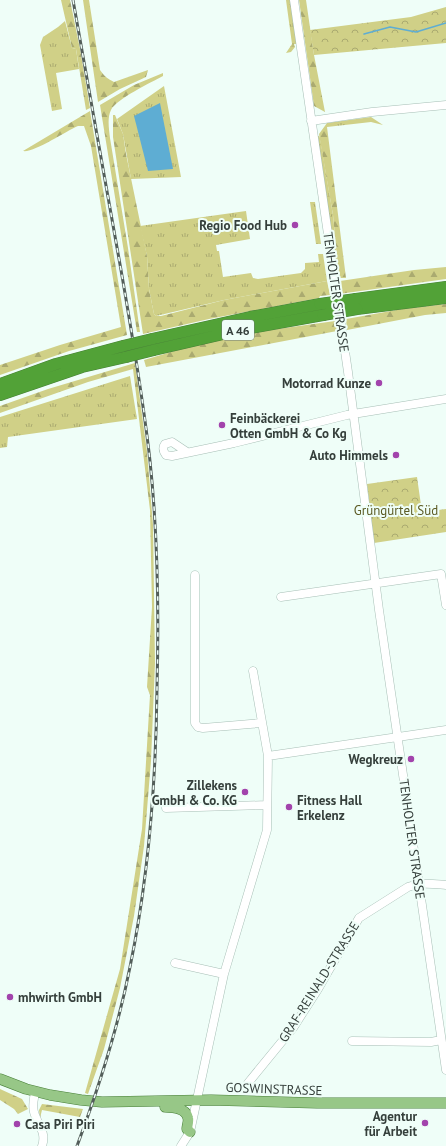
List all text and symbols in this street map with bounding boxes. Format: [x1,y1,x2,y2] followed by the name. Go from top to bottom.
[199,217,287,234] place label: Regio Food Hub
[290,220,300,230] marker: Regio Food Hub
[319,231,353,353] street label: TENHOLTER STRASSE
[222,320,254,340] road number: A 46
[282,375,371,392] place label: Motorrad Kunze
[374,378,384,388] marker: Motorrad Kunze
[230,410,347,442] place label: Feinbäckerei Otten GmbH & Co Kg
[217,420,227,430] marker: Feinbäckerei Otten GmbH & Co Kg
[310,447,389,464] place label: Auto Himmels
[391,450,401,460] marker: Auto Himmels
[354,502,438,519] park label: Grüngürtel Süd
[348,751,403,768] place label: Wegkreuz
[406,754,416,764] marker: Wegkreuz
[152,777,238,809] place label: Zillekens GmbH & Co. KG
[395,778,429,900] street label: TENHOLTER STRASSE
[240,787,250,797] marker: Zillekens GmbH & Co. KG
[297,792,362,824] place label: Fitness Hall Erkelenz
[284,802,294,812] marker: Fitness Hall Erkelenz
[275,919,363,1045] street label: GRAF-REINALD-STRASSE
[18,989,102,1006] place label: mhwirth GmbH
[5,992,15,1002] marker: mhwirth GmbH
[225,1079,323,1099] street label: GOSWINSTRASSE
[364,1108,417,1140] place label: Agentur für Arbeit
[25,1116,95,1133] place label: Casa Piri Piri
[420,1118,430,1128] marker: Agentur für Arbeit
[12,1119,22,1129] marker: Casa Piri Piri

